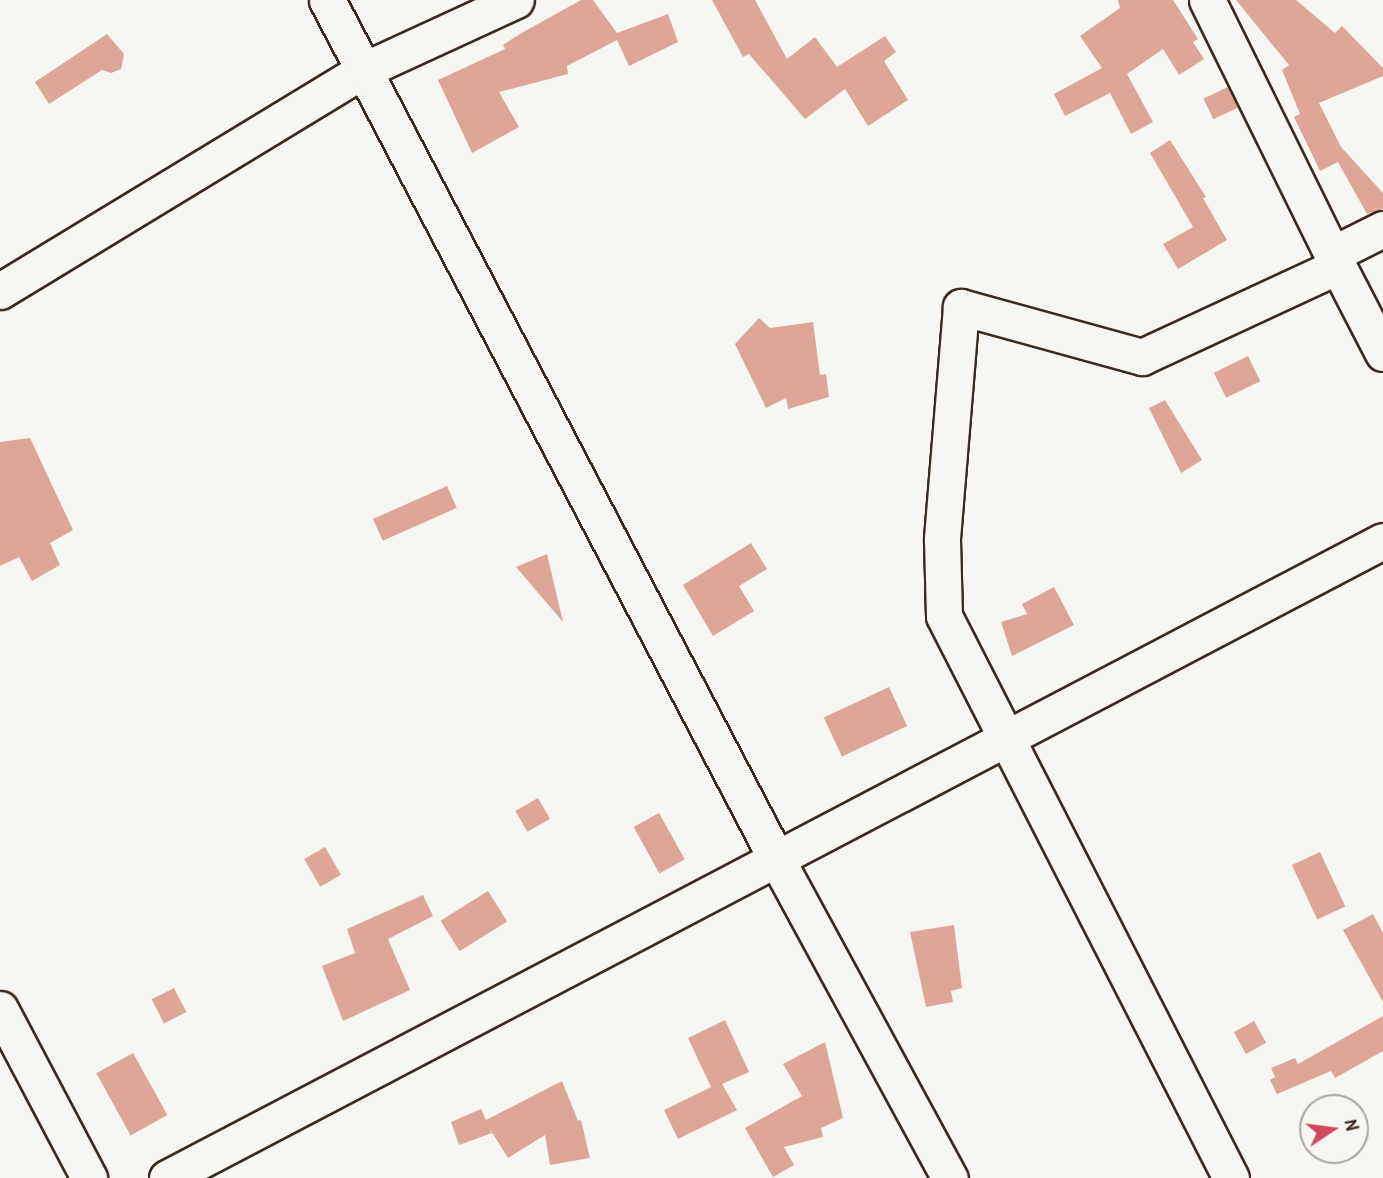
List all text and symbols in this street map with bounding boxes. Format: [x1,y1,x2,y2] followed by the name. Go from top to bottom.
[1299,1094,1369,1164] north arrow
[1339,1117,1366,1133] text: N

